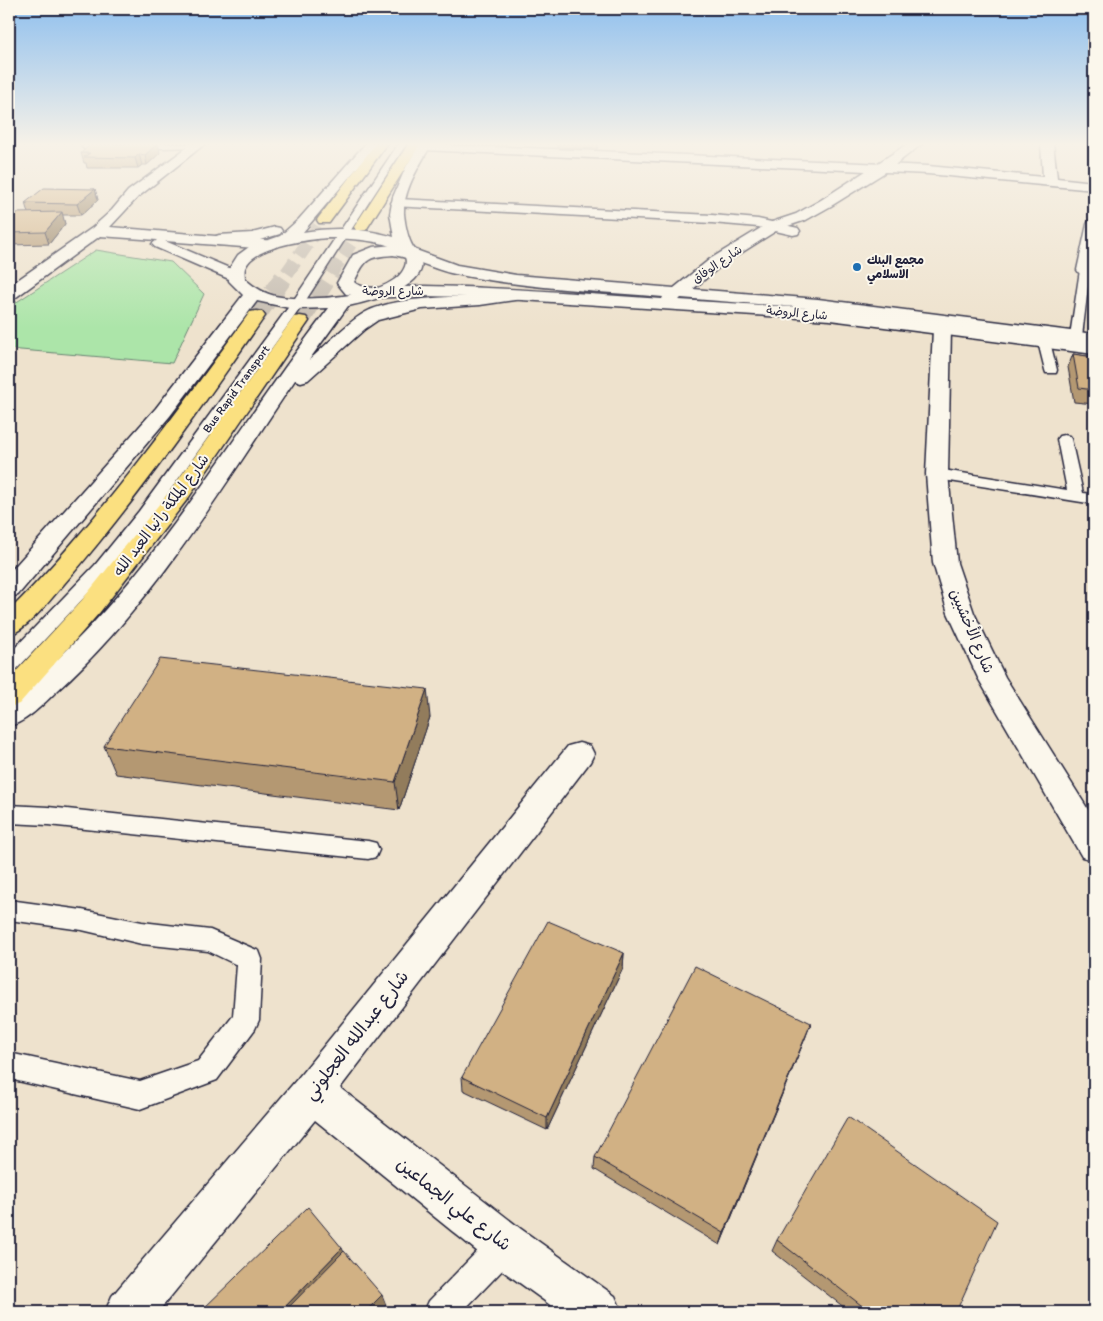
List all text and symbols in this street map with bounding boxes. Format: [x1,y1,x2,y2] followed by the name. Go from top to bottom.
[689,242,746,287] street label: شارع الوفاق
[867,253,924,285] place label: مجمع البنك الاسلامي
[851,261,863,273] marker: مجمع البنك الاسلامي
[362,284,424,300] street label: شارع الروضة
[766,303,828,325] street label: شارع الروضة
[199,342,273,436] street label: Bus Rapid Transport
[109,450,214,580] street label: شارع الملكة رانيا العبد الله
[945,586,999,676] street label: شارع الأخشبين
[299,966,417,1107] street label: شارع عبدالله العجلوني
[389,1152,516,1260] street label: شارع علي الجماعين

